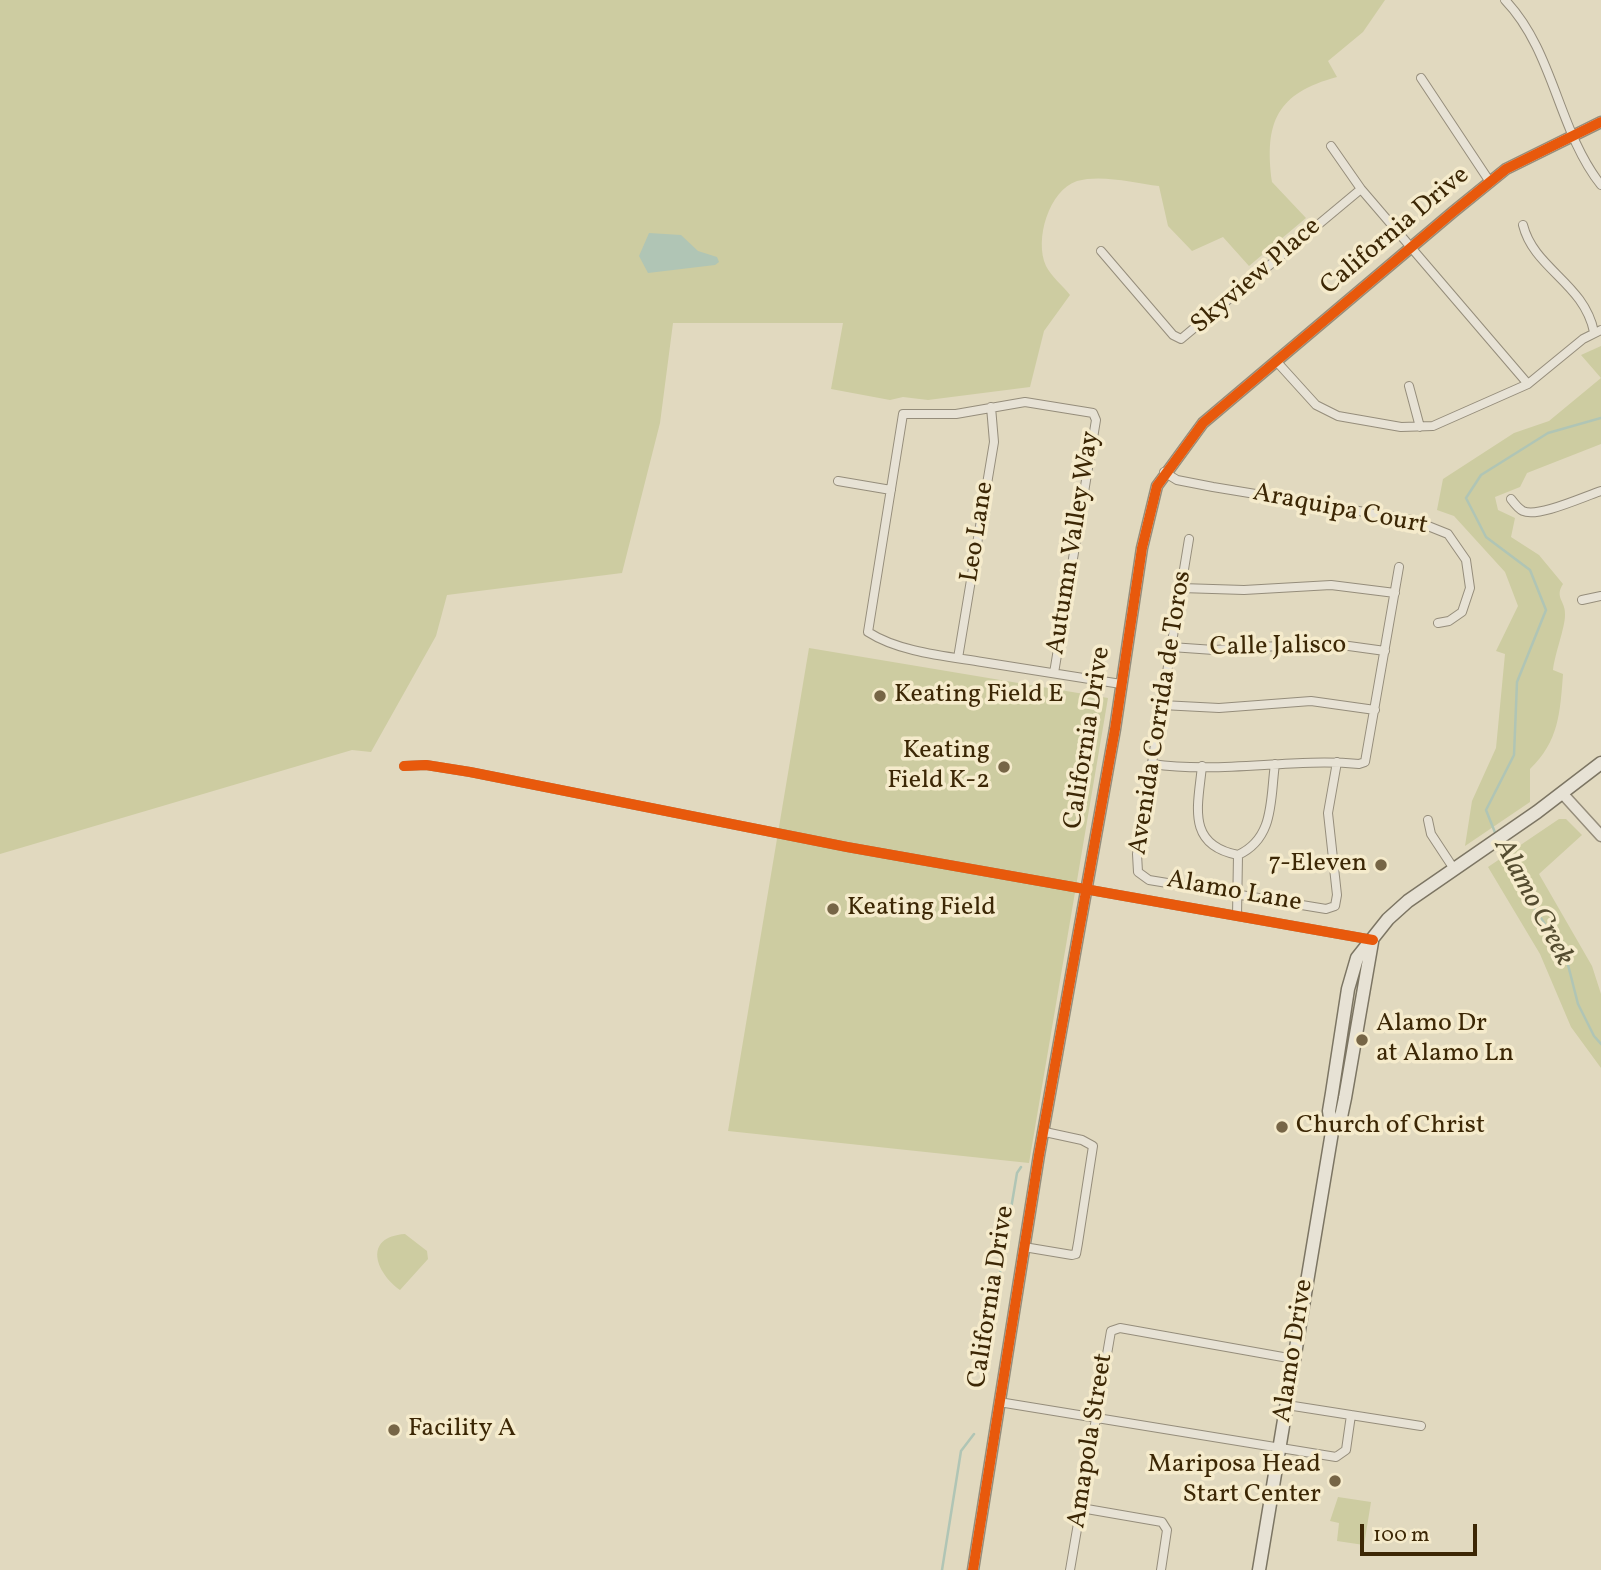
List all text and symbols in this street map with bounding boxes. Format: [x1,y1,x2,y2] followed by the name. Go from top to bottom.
[1315,161,1477,303] street label: California Drive
[1186,212,1328,342] street label: Skyview Place
[1042,429,1108,657] street label: Autumn Valley Way
[1250,479,1430,543] street label: Araquipa Court
[956,480,1002,584] street label: Leo Lane
[1124,569,1200,857] street label: Avenida Corrida de Toros
[1209,631,1347,665] street label: Calle Jalisco
[1059,645,1119,831] street label: California Drive
[894,680,1064,712] place label: Keating Field E
[872,688,888,704] marker: Keating Field E
[887,736,990,798] place label: Keating Field K-2
[996,759,1012,775] marker: Keating Field K-2
[1485,834,1579,972] water label: Alamo Creek
[1269,849,1367,881] place label: 7-Eleven
[1373,857,1389,873] marker: 7-Eleven
[1164,866,1304,920] street label: Alamo Lane
[847,893,996,925] place label: Keating Field
[825,901,841,917] marker: Keating Field
[1376,1009,1514,1070] place label: Alamo Dr at Alamo Ln
[1354,1032,1370,1048] marker: Alamo Dr at Alamo Ln
[1296,1111,1485,1143] place label: Church of Christ
[1274,1119,1290,1135] marker: Church of Christ
[963,1204,1023,1390] street label: California Drive
[1268,1277,1322,1425] street label: Alamo Drive
[1063,1351,1121,1531] street label: Amapola Street
[408,1414,516,1446] place label: Facility A
[386,1422,402,1438] marker: Facility A
[1148,1450,1321,1512] place label: Mariposa Head Start Center
[1327,1473,1343,1489] marker: Mariposa Head Start Center
[1363,1510,1480,1554] scale bar
[1373,1521,1430,1550] text: 100 m

